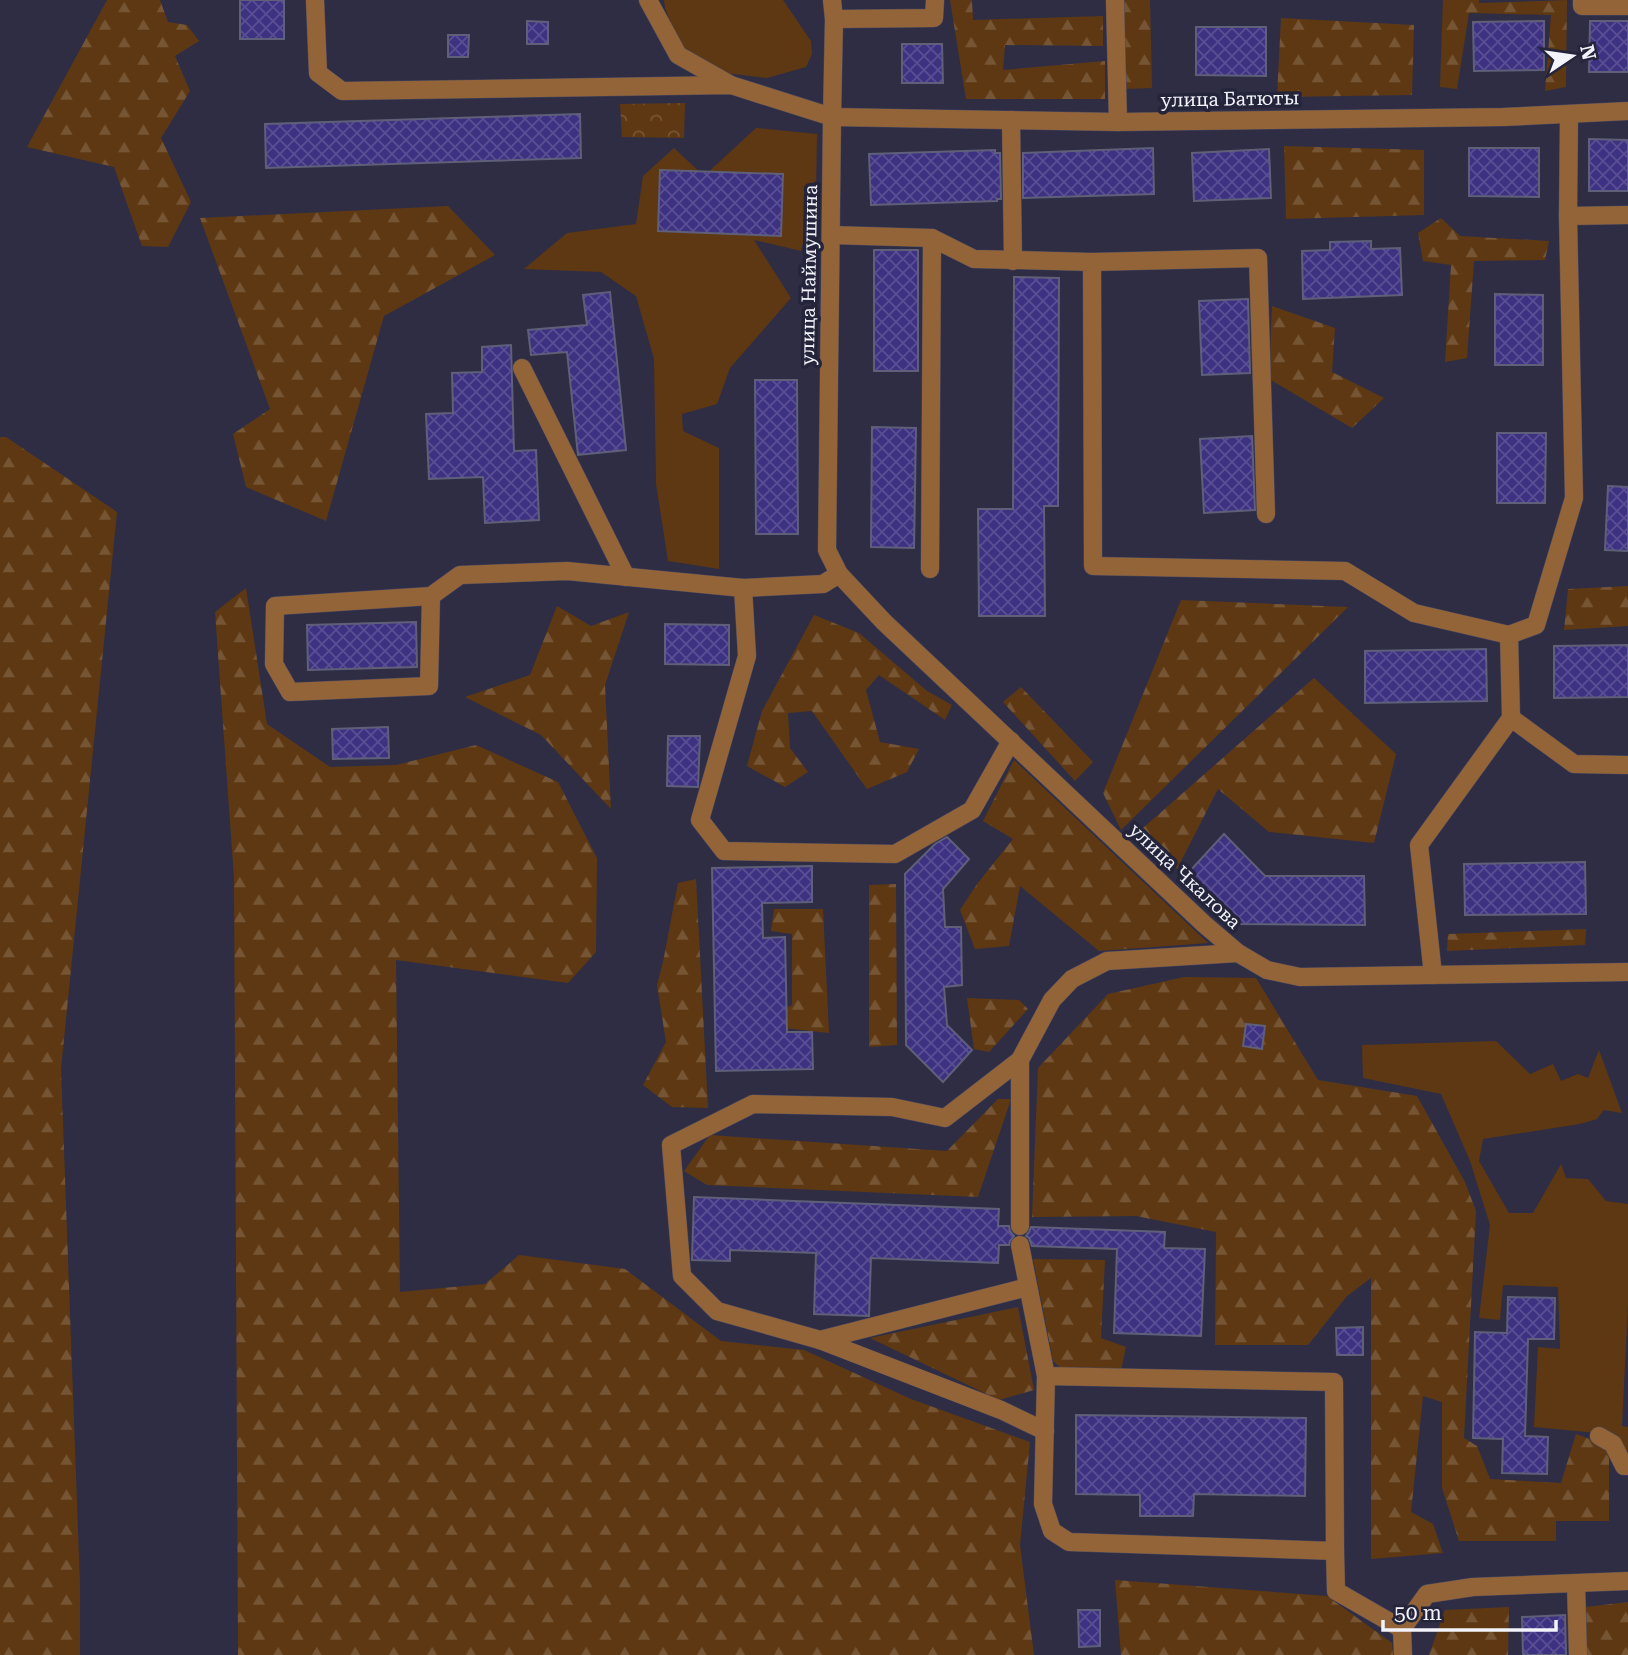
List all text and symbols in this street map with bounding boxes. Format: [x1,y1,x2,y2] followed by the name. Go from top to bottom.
[1537,21,1607,91] north arrow
[1575,43,1601,62] text: N
[1161,86,1299,112] street label: улица Батюты
[796,184,822,366] street label: улица Наймушина
[1124,818,1246,934] street label: улица Чкалова
[1383,1588,1556,1632] scale bar
[1394,1601,1442,1625] text: 50 m

